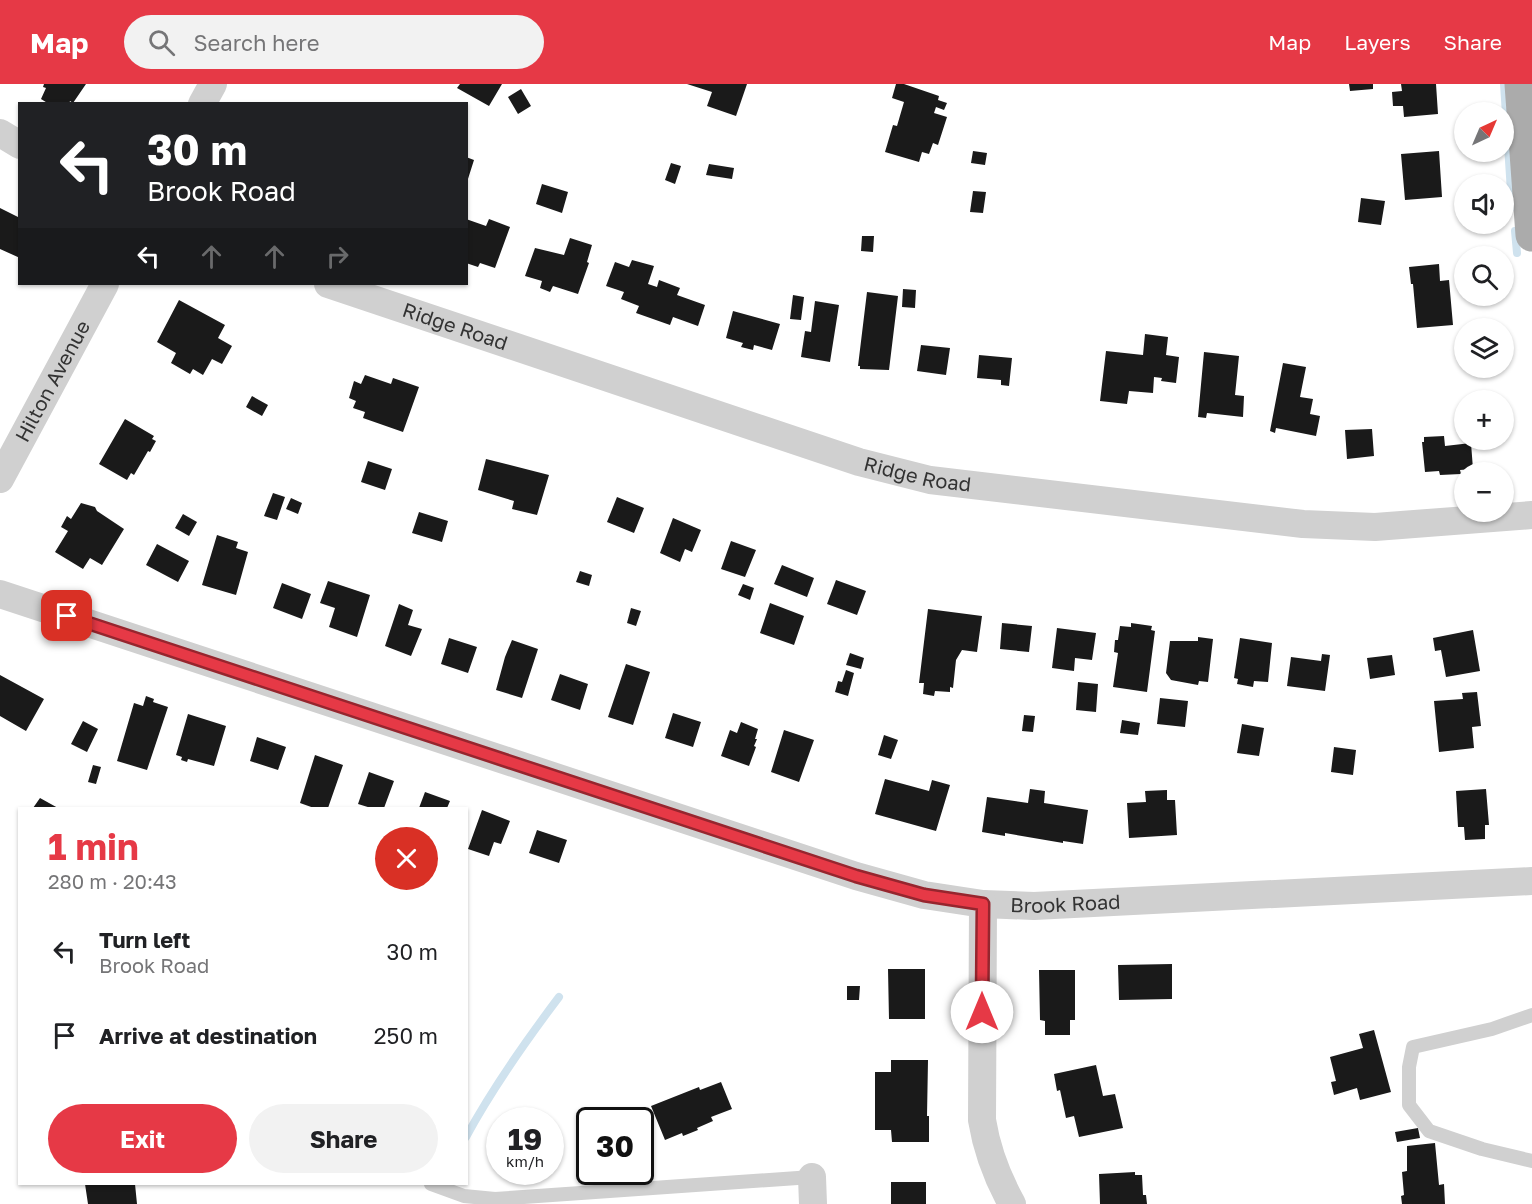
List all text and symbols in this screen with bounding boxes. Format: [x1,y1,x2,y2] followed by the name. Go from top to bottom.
[124,15,544,69] search box
[30,26,88,59] text: Map
[145,26,178,59] icon: search
[193,29,319,56] text: Search here
[1268,29,1311,55] text: Map
[1344,29,1411,55] text: Layers
[1444,29,1502,55] text: Share
[1454,102,1514,162] north arrow
[1454,102,1514,522] map controls
[147,124,247,174] text: 30 m
[48,126,126,204] icon: left
[1454,174,1514,234] button: sound
[147,175,296,207] text: Brook Road
[132,240,165,273] icon: left
[195,240,228,273] icon: ahead
[258,240,291,273] icon: ahead
[321,240,354,273] icon: right
[1454,246,1514,306] button: search
[400,297,511,354] street label: Ridge Road
[9,316,94,446] street label: Hilton Avenue
[1454,318,1514,378] button: layers
[1454,390,1514,450] button: +
[861,451,973,496] street label: Ridge Road
[1454,462,1514,522] button: −
[41,590,92,641] pin
[50,599,83,632] icon: arrive
[48,825,139,868] text: 1 min
[375,827,438,890] button: close
[48,869,177,893] text: 280 m · 20:43
[1010,889,1121,917] street label: Brook Road
[99,926,190,953] text: Turn left
[48,935,81,968] icon: left
[387,938,438,965] text: 30 m
[99,953,209,977] text: Brook Road
[950,980,1014,1044] position arrow
[48,1019,81,1052] icon: arrive
[99,1022,317,1049] text: Arrive at destination
[374,1022,438,1049] text: 250 m
[48,1104,237,1173] button: Exit
[249,1104,438,1173] button: Share
[576,1107,654,1185] speed limit sign: 30
[508,1121,542,1157] text: 19
[506,1152,544,1170] text: km/h

